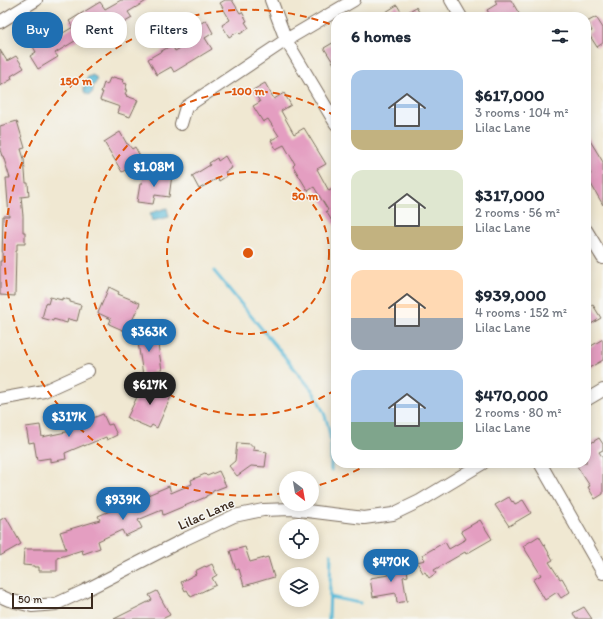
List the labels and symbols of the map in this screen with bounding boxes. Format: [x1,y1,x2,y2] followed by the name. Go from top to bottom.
[60,74,93,88] text: 150 m
[231,84,265,98] text: 100 m
[121,154,187,188] pin: $1.08M
[292,189,319,203] text: 50 m
[241,246,255,260] centre of rings
[121,319,177,353] pin: $363K
[122,372,178,406] pin: $617K
[41,404,97,438] pin: $317K
[279,471,319,511] north arrow
[95,487,151,521] pin: $939K
[175,494,237,534] street label: Lilac Lane
[363,549,419,583] pin: $470K
[12,591,93,610] scale bar

